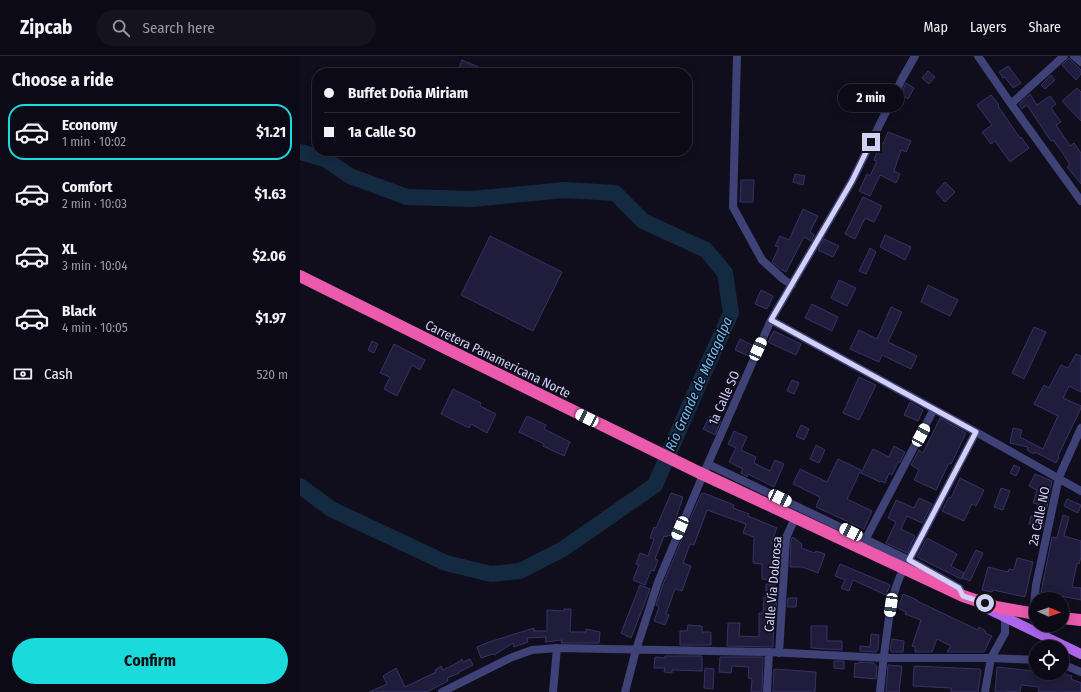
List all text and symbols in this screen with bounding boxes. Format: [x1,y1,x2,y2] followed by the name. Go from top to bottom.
[96,10,376,46] search box
[20,16,72,39] text: Zipcab
[110,17,132,39] icon: search
[142,19,215,37] text: Search here
[924,19,948,36] text: Map
[970,19,1006,36] text: Layers
[1028,19,1061,36] text: Share
[12,69,114,91] text: Choose a ride
[348,84,468,102] text: Buffet Doña Miriam
[838,84,904,112] callout: 2 min
[857,90,885,105] text: 2 min
[14,114,50,150] icon: car
[62,116,117,134] text: Economy
[256,123,286,141] text: $1.21
[348,123,416,141] text: 1a Calle SO
[862,133,880,151] route end
[62,134,126,149] text: 1 min · 10:02
[14,176,50,212] icon: car
[62,178,113,196] text: Comfort
[255,185,286,203] text: $1.63
[62,196,127,211] text: 2 min · 10:03
[14,238,50,274] icon: car
[62,240,77,258] text: XL
[252,247,286,265] text: $2.06
[62,258,128,273] text: 3 min · 10:04
[14,300,50,336] icon: car
[62,302,96,320] text: Black
[256,309,286,327] text: $1.97
[662,314,736,454] water label: Río Grande de Matagalpa
[423,317,573,401] street label: Carretera Panamericana Norte
[62,320,128,335] text: 4 min · 10:05
[748,336,768,362] car
[12,363,34,385] icon: cash
[44,365,73,383] text: Cash
[257,367,288,382] text: 520 m
[705,368,743,428] street label: 1a Calle SO
[574,407,600,429] car
[910,422,932,448] car
[1025,485,1053,547] street label: 2a Calle NO
[767,487,793,509] car
[670,515,690,541] car
[838,521,864,543] car
[761,536,785,632] street label: Calle Vía Dolorosa
[883,592,899,618] car
[1029,592,1069,632] north arrow
[1029,592,1069,680] map controls
[976,594,994,612] route start
[12,638,288,684] button: Confirm
[1029,640,1069,680] button: locate

